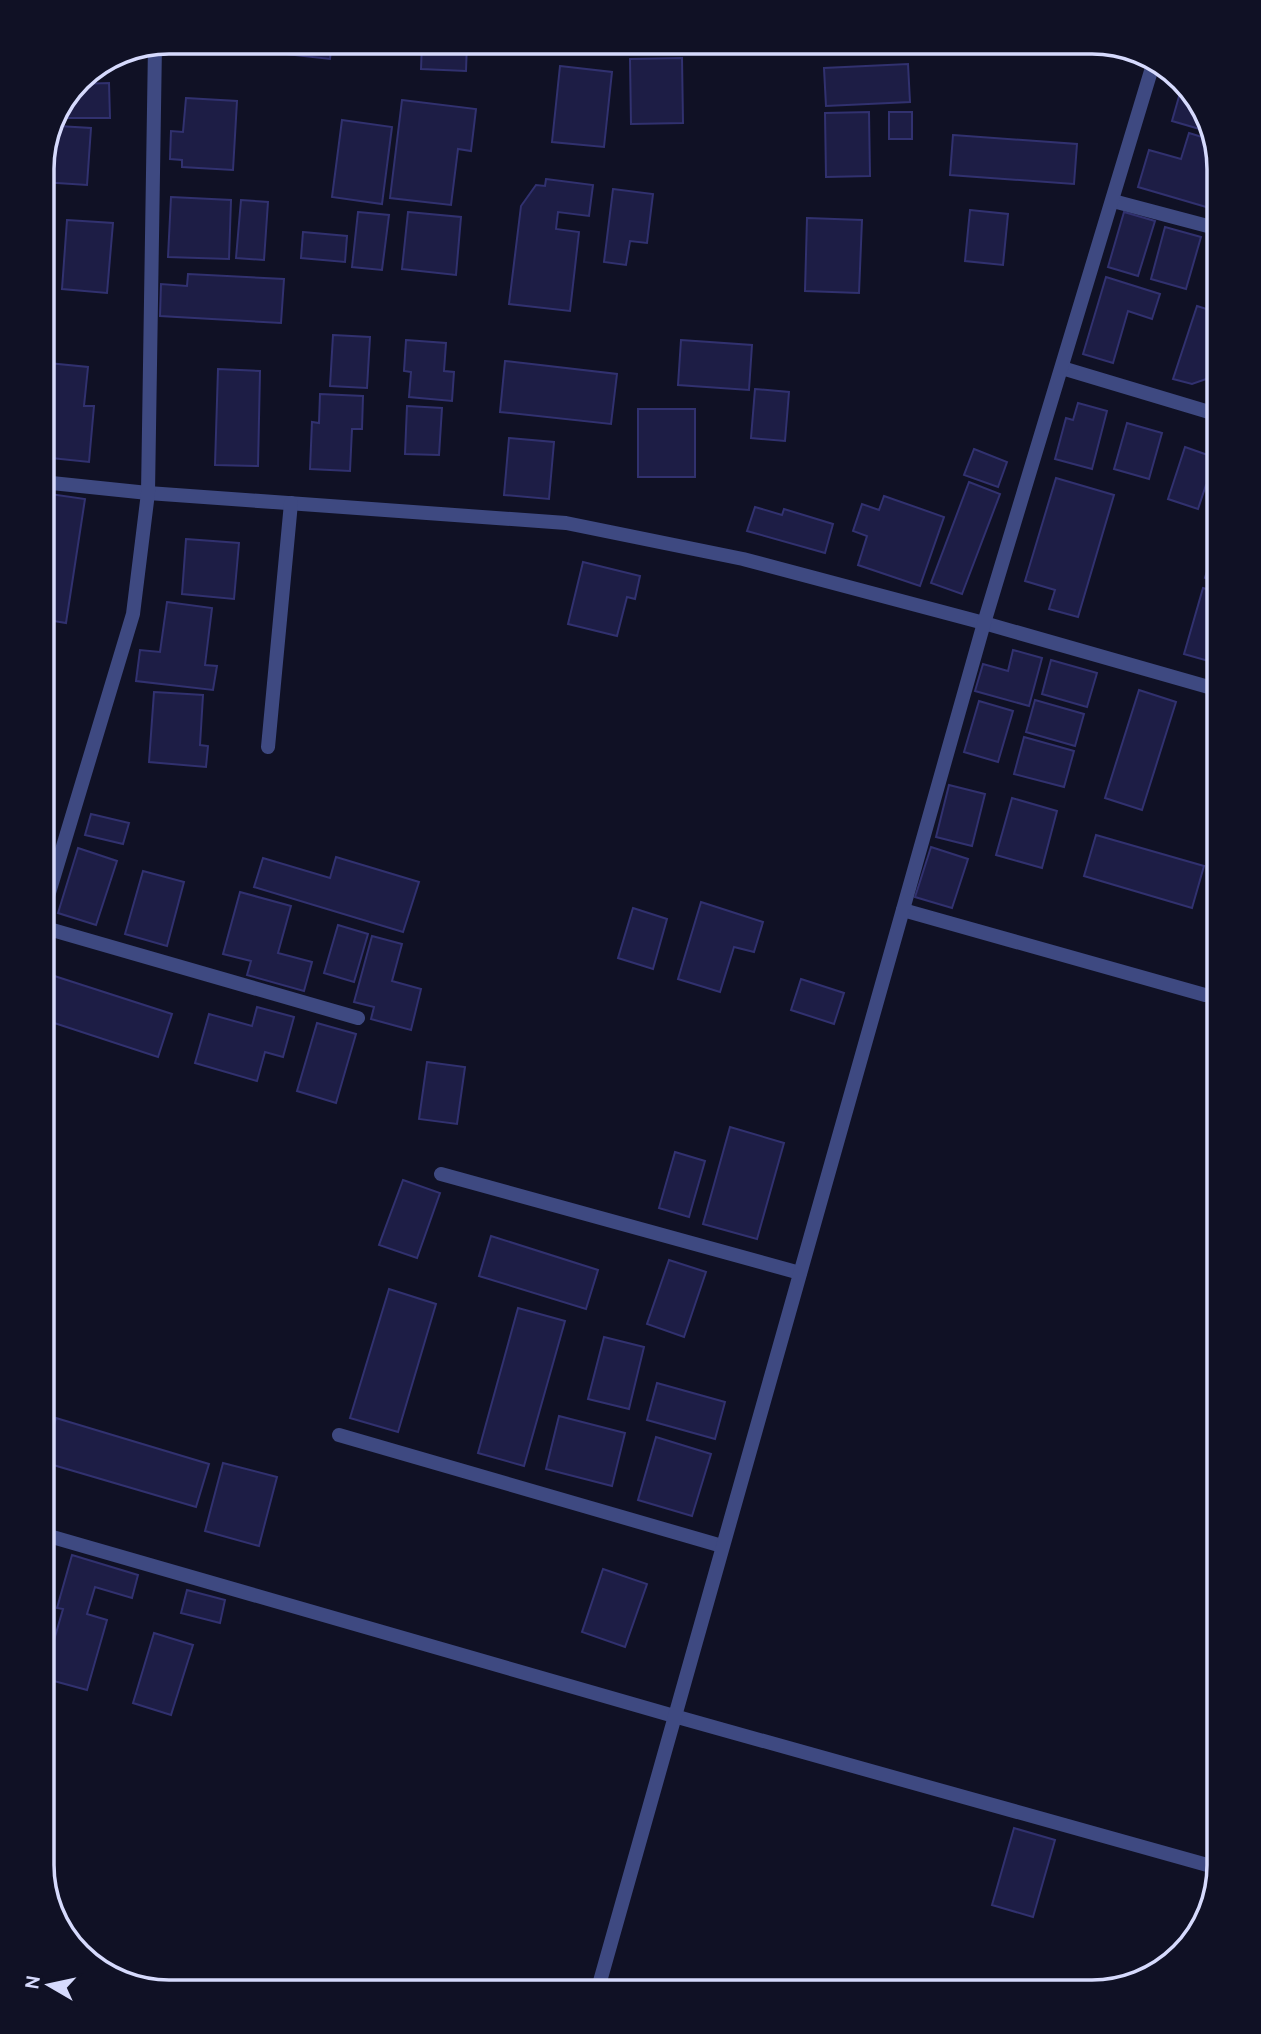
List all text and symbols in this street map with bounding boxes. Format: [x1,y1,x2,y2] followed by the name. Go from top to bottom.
[14,1950,84,2020] north arrow
[20,1974,45,1991] text: N

